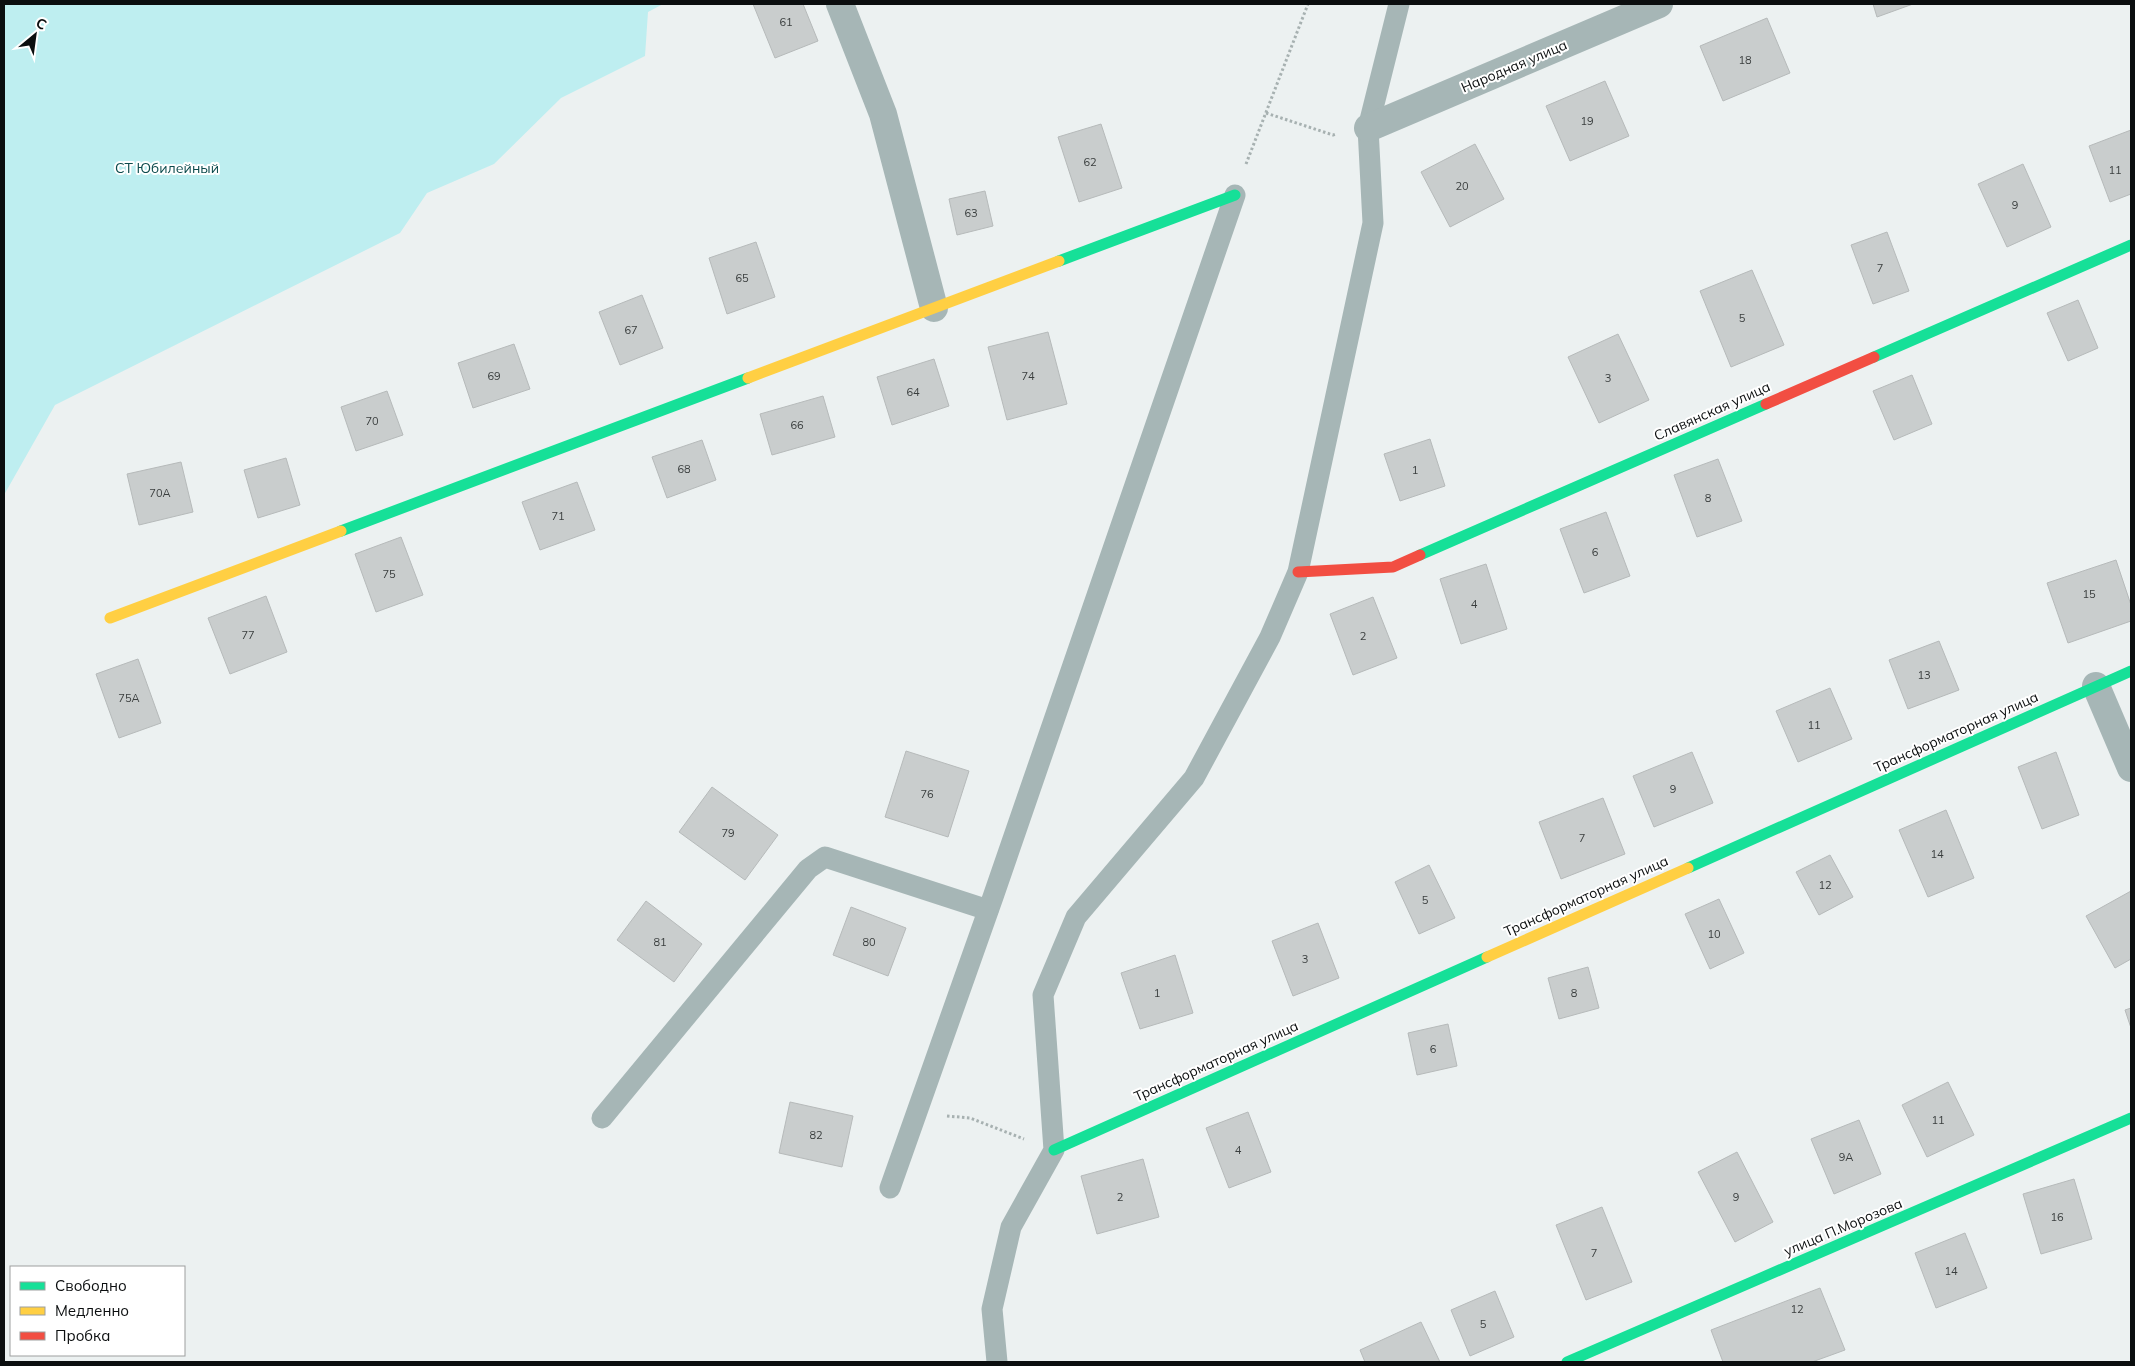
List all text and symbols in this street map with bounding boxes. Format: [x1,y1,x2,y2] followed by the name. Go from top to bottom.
[10,10,60,60] north arrow
[33,13,50,34] text: С
[779,15,793,29] house number: 61
[1458,36,1570,96] street label: Народная улица
[1738,53,1752,67] house number: 18
[1580,114,1594,128] house number: 19
[1083,155,1097,169] house number: 62
[115,159,219,177] park label: СТ Юбилейный
[2108,163,2122,177] house number: 11
[1455,179,1469,193] house number: 20
[2012,198,2018,212] house number: 9
[964,206,978,220] house number: 63
[1877,261,1883,275] house number: 7
[735,271,749,285] house number: 65
[1739,311,1746,325] house number: 5
[624,323,638,337] house number: 67
[487,369,501,383] house number: 69
[1021,369,1035,383] house number: 74
[1605,371,1611,385] house number: 3
[1651,377,1773,445] street label: Славянская улица
[906,385,920,399] house number: 64
[365,414,379,428] house number: 70
[790,418,804,432] house number: 66
[677,462,691,476] house number: 68
[1412,463,1418,477] house number: 1
[149,486,171,500] house number: 70А
[1705,491,1712,505] house number: 8
[551,509,565,523] house number: 71
[1592,545,1599,559] house number: 6
[382,567,396,581] house number: 75
[2082,587,2096,601] house number: 15
[1471,597,1478,611] house number: 4
[241,628,255,642] house number: 77
[1360,629,1367,643] house number: 2
[1917,668,1931,682] house number: 13
[1871,688,2041,776] street label: Трансформаторная улица
[118,691,140,705] house number: 75А
[1807,718,1821,732] house number: 11
[1670,782,1676,796] house number: 9
[920,787,934,801] house number: 76
[721,826,735,840] house number: 79
[1579,831,1585,845] house number: 7
[1930,847,1944,861] house number: 14
[1501,852,1671,940] street label: Трансформаторная улица
[1818,878,1832,892] house number: 12
[1422,893,1429,907] house number: 5
[1707,927,1721,941] house number: 10
[653,935,667,949] house number: 81
[862,935,876,949] house number: 80
[1302,952,1308,966] house number: 3
[1154,986,1160,1000] house number: 1
[1571,986,1578,1000] house number: 8
[1131,1017,1301,1105] street label: Трансформаторная улица
[1430,1042,1437,1056] house number: 6
[1931,1113,1945,1127] house number: 11
[809,1128,823,1142] house number: 82
[1235,1143,1242,1157] house number: 4
[1839,1150,1853,1164] house number: 9А
[1117,1190,1124,1204] house number: 2
[1733,1190,1739,1204] house number: 9
[1781,1194,1905,1260] street label: улица П.Морозова
[2050,1210,2064,1224] house number: 16
[1591,1246,1597,1260] house number: 7
[1944,1264,1958,1278] house number: 14
[10,1266,185,1356] legend
[55,1276,127,1295] text: Свободно
[55,1301,129,1320] text: Медленно
[1790,1302,1804,1316] house number: 12
[1480,1317,1487,1331] house number: 5
[55,1326,110,1345] text: Пробка

